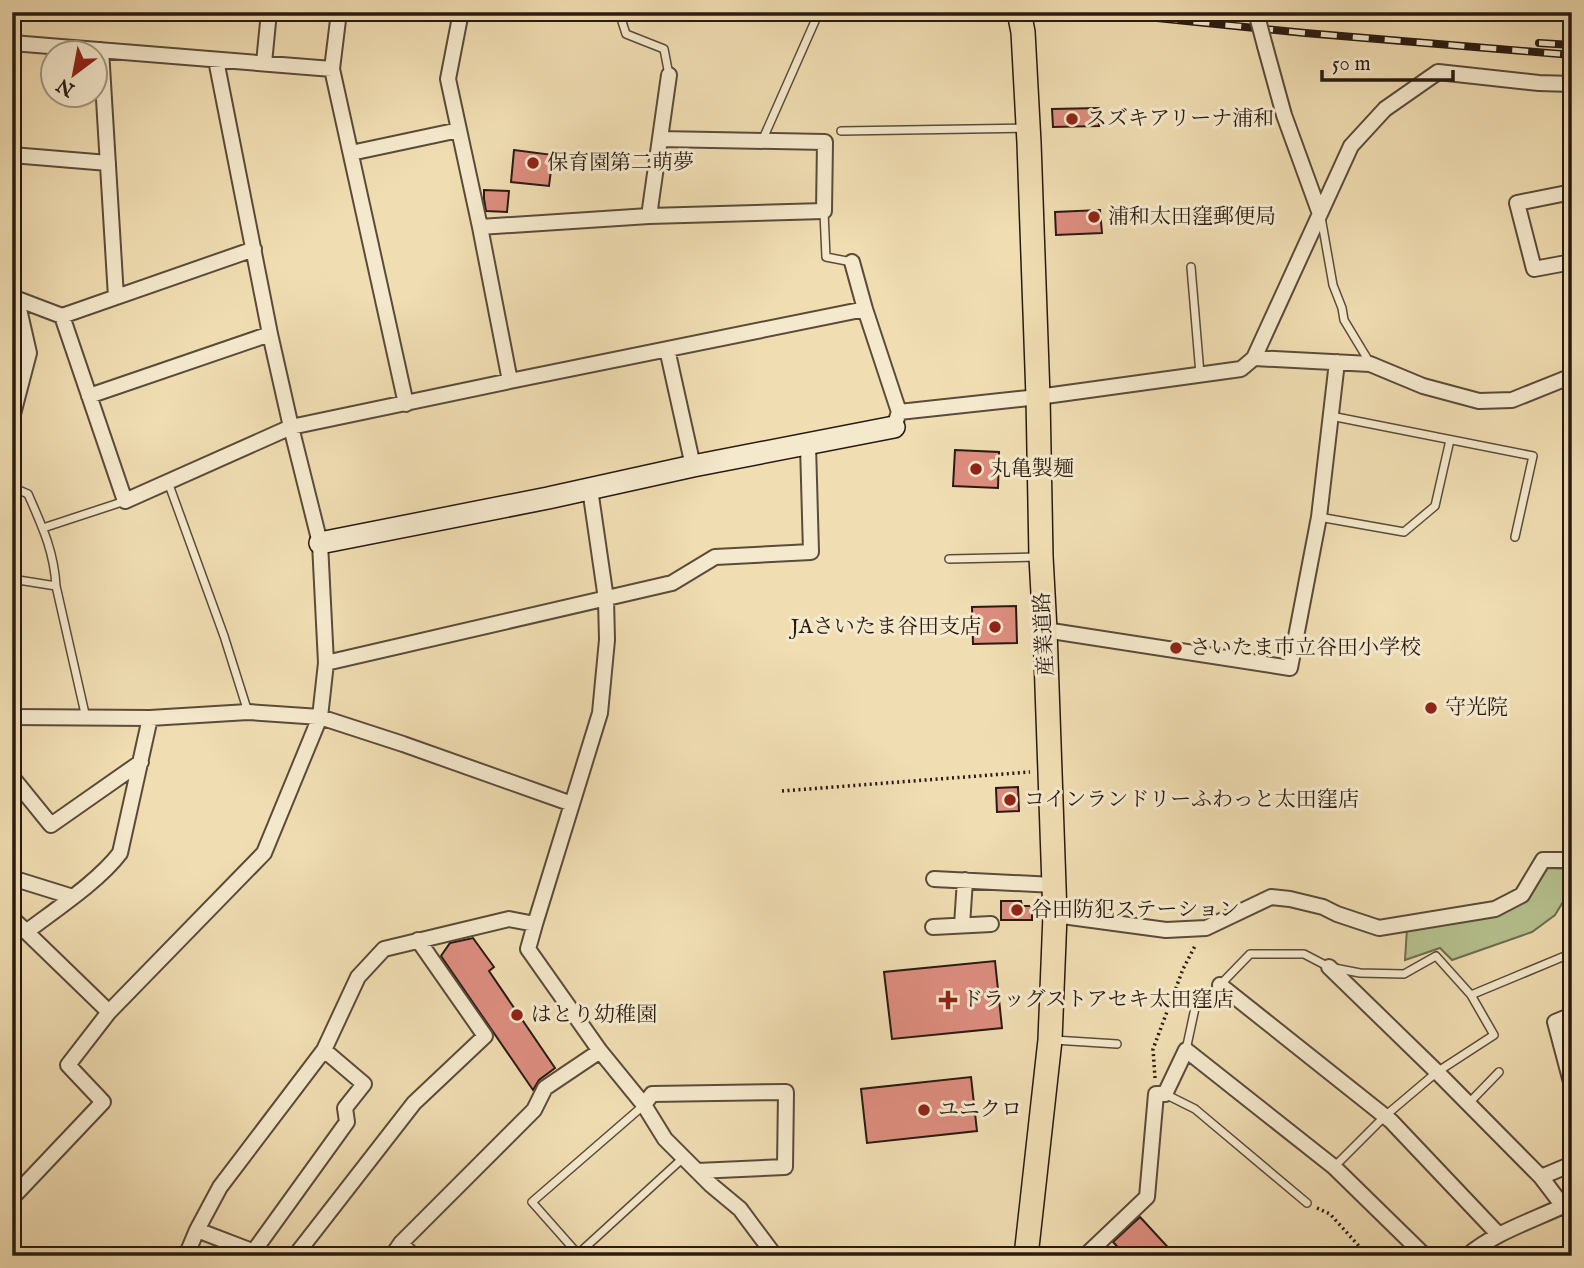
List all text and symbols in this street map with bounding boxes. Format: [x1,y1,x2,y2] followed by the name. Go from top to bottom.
[38,38,108,108] north arrow
[1322,38,1453,82] scale bar
[1332,51,1371,78] text: 50 m
[52,72,80,102] text: N
[1086,106,1274,133] place label: スズキアリーナ浦和
[1064,111,1080,127] marker: スズキアリーナ浦和
[547,150,694,177] place label: 保育園第二萌夢
[525,155,541,171] marker: 保育園第二萌夢
[1108,204,1276,231] place label: 浦和太田窪郵便局
[1086,209,1102,225] marker: 浦和太田窪郵便局
[990,456,1074,483] place label: 丸亀製麺
[968,461,984,477] marker: 丸亀製麺
[1029,591,1061,677] street label: 産業道路
[789,614,981,641] place label: JAさいたま谷田支店
[987,619,1003,635] marker: JAさいたま谷田支店
[1190,635,1421,662] place label: さいたま市立谷田小学校
[1168,640,1184,656] marker: さいたま市立谷田小学校
[1445,695,1508,722] place label: 守光院
[1423,700,1439,716] marker: 守光院
[1024,787,1359,814] place label: コインランドリーふわっと太田窪店
[1002,792,1018,808] marker: コインランドリーふわっと太田窪店
[1031,897,1240,924] place label: 谷田防犯ステーション
[1009,902,1025,918] marker: 谷田防犯ステーション
[962,987,1234,1014] place label: ドラッグストアセキ太田窪店
[940,992,956,1008] marker: ドラッグストアセキ太田窪店
[531,1002,657,1029] place label: はとり幼稚園
[509,1007,525,1023] marker: はとり幼稚園
[938,1097,1022,1124] place label: ユニクロ
[916,1102,932,1118] marker: ユニクロ

